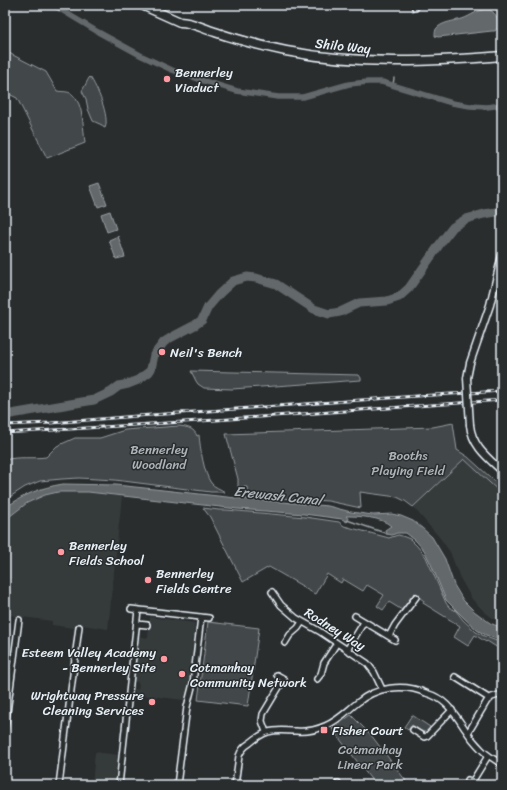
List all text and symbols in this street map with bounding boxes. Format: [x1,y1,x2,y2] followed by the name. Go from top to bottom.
[314,32,372,60] street label: Shilo Way
[175,61,233,99] place label: Bennerley Viaduct
[162,74,172,84] marker: Bennerley Viaduct
[170,341,242,364] place label: Neil's Bench
[157,347,167,357] marker: Neil's Bench
[130,438,188,476] park label: Bennerley Woodland
[371,444,446,482] park label: Booths Playing Field
[233,479,326,513] water label: Erewash Canal
[69,534,144,572] place label: Bennerley Fields School
[56,547,66,557] marker: Bennerley Fields School
[156,562,232,600] place label: Bennerley Fields Centre
[143,575,153,585] marker: Bennerley Fields Centre
[300,601,370,657] street label: Rodney Way
[22,641,156,679] place label: Esteem Valley Academy - Bennerley Site
[159,654,169,664] marker: Esteem Valley Academy - Bennerley Site
[190,656,307,694] place label: Cotmanhay Community Network
[177,669,187,679] marker: Cotmanhay Community Network
[31,684,144,722] place label: Wrightway Pressure Cleaning Services
[147,697,157,707] marker: Wrightway Pressure Cleaning Services
[332,719,404,742] place label: Fisher Court
[319,725,329,735] marker: Fisher Court
[337,738,403,776] park label: Cotmanhay Linear Park

